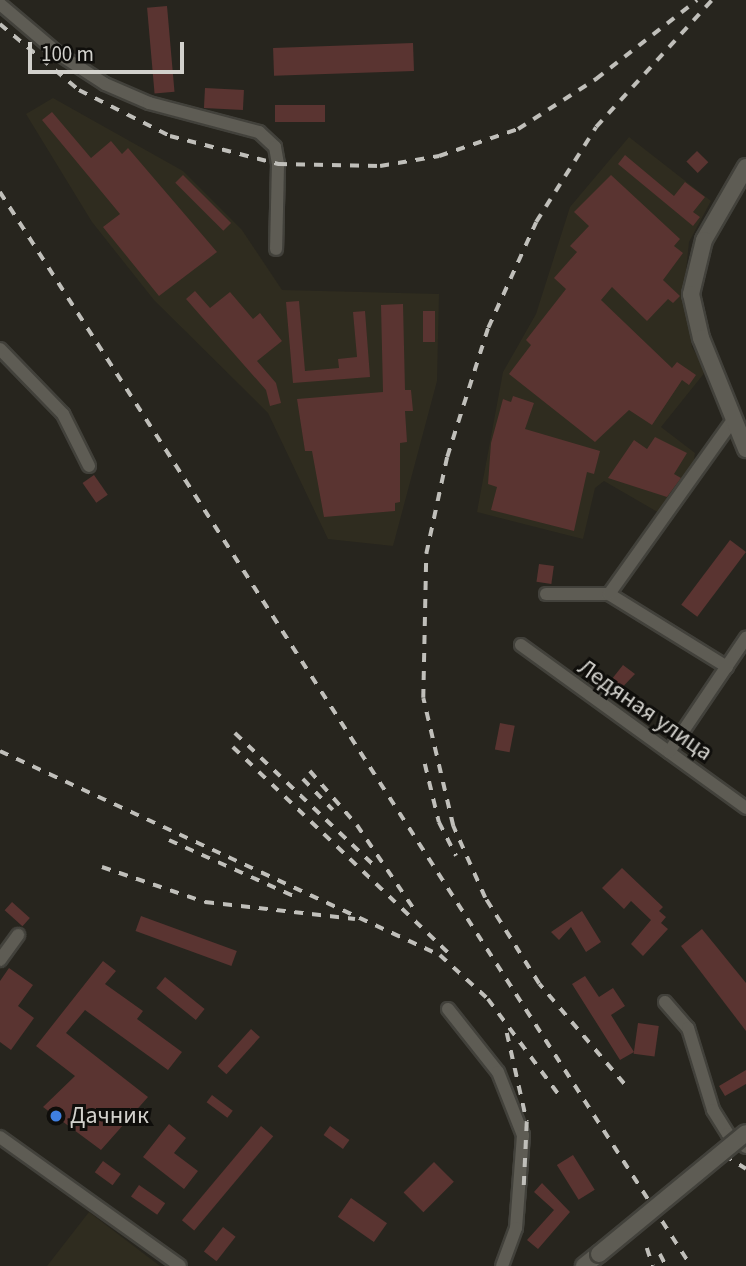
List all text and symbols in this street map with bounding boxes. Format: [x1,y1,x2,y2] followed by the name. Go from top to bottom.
[32,28,187,72] scale bar
[41,39,94,69] text: 100 m
[572,653,718,767] street label: Ледяная улица
[70,1102,149,1130] place label: Дачник
[48,1108,64,1124] marker: Дачник

